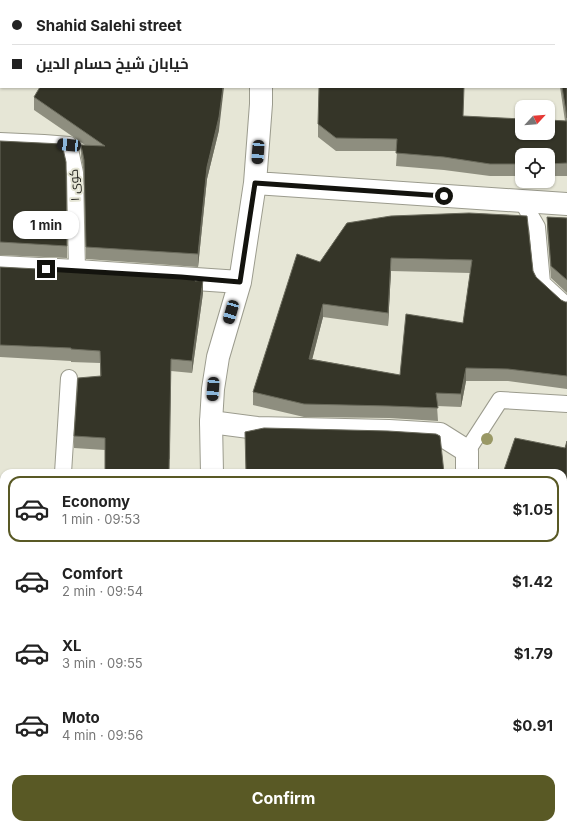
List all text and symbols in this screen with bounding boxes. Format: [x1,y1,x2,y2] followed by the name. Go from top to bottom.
[36,16,182,35] text: Shahid Salehi street
[36,54,189,73] text: خیابان شیخ حسام الدین
[515,100,555,140] north arrow
[515,100,555,188] map controls
[56,138,82,152] car
[251,140,265,164] car
[515,148,555,188] button: locate
[66,168,82,202] street label: کوی ۱
[435,187,453,205] route start
[13,211,79,239] callout: 1 min
[30,217,62,233] text: 1 min
[37,260,55,278] route end
[222,299,240,325] car
[206,377,220,401] car
[14,491,50,527] icon: car
[62,492,130,511] text: Economy
[512,500,553,519] text: $1.05
[62,511,140,527] text: 1 min · 09:53
[14,563,50,599] icon: car
[62,564,123,583] text: Comfort
[512,572,553,591] text: $1.42
[62,583,143,599] text: 2 min · 09:54
[14,635,50,671] icon: car
[62,636,82,655] text: XL
[514,644,553,663] text: $1.79
[62,655,143,671] text: 3 min · 09:55
[14,707,50,743] icon: car
[62,708,100,727] text: Moto
[512,716,553,735] text: $0.91
[62,727,143,743] text: 4 min · 09:56
[12,775,555,821] button: Confirm

